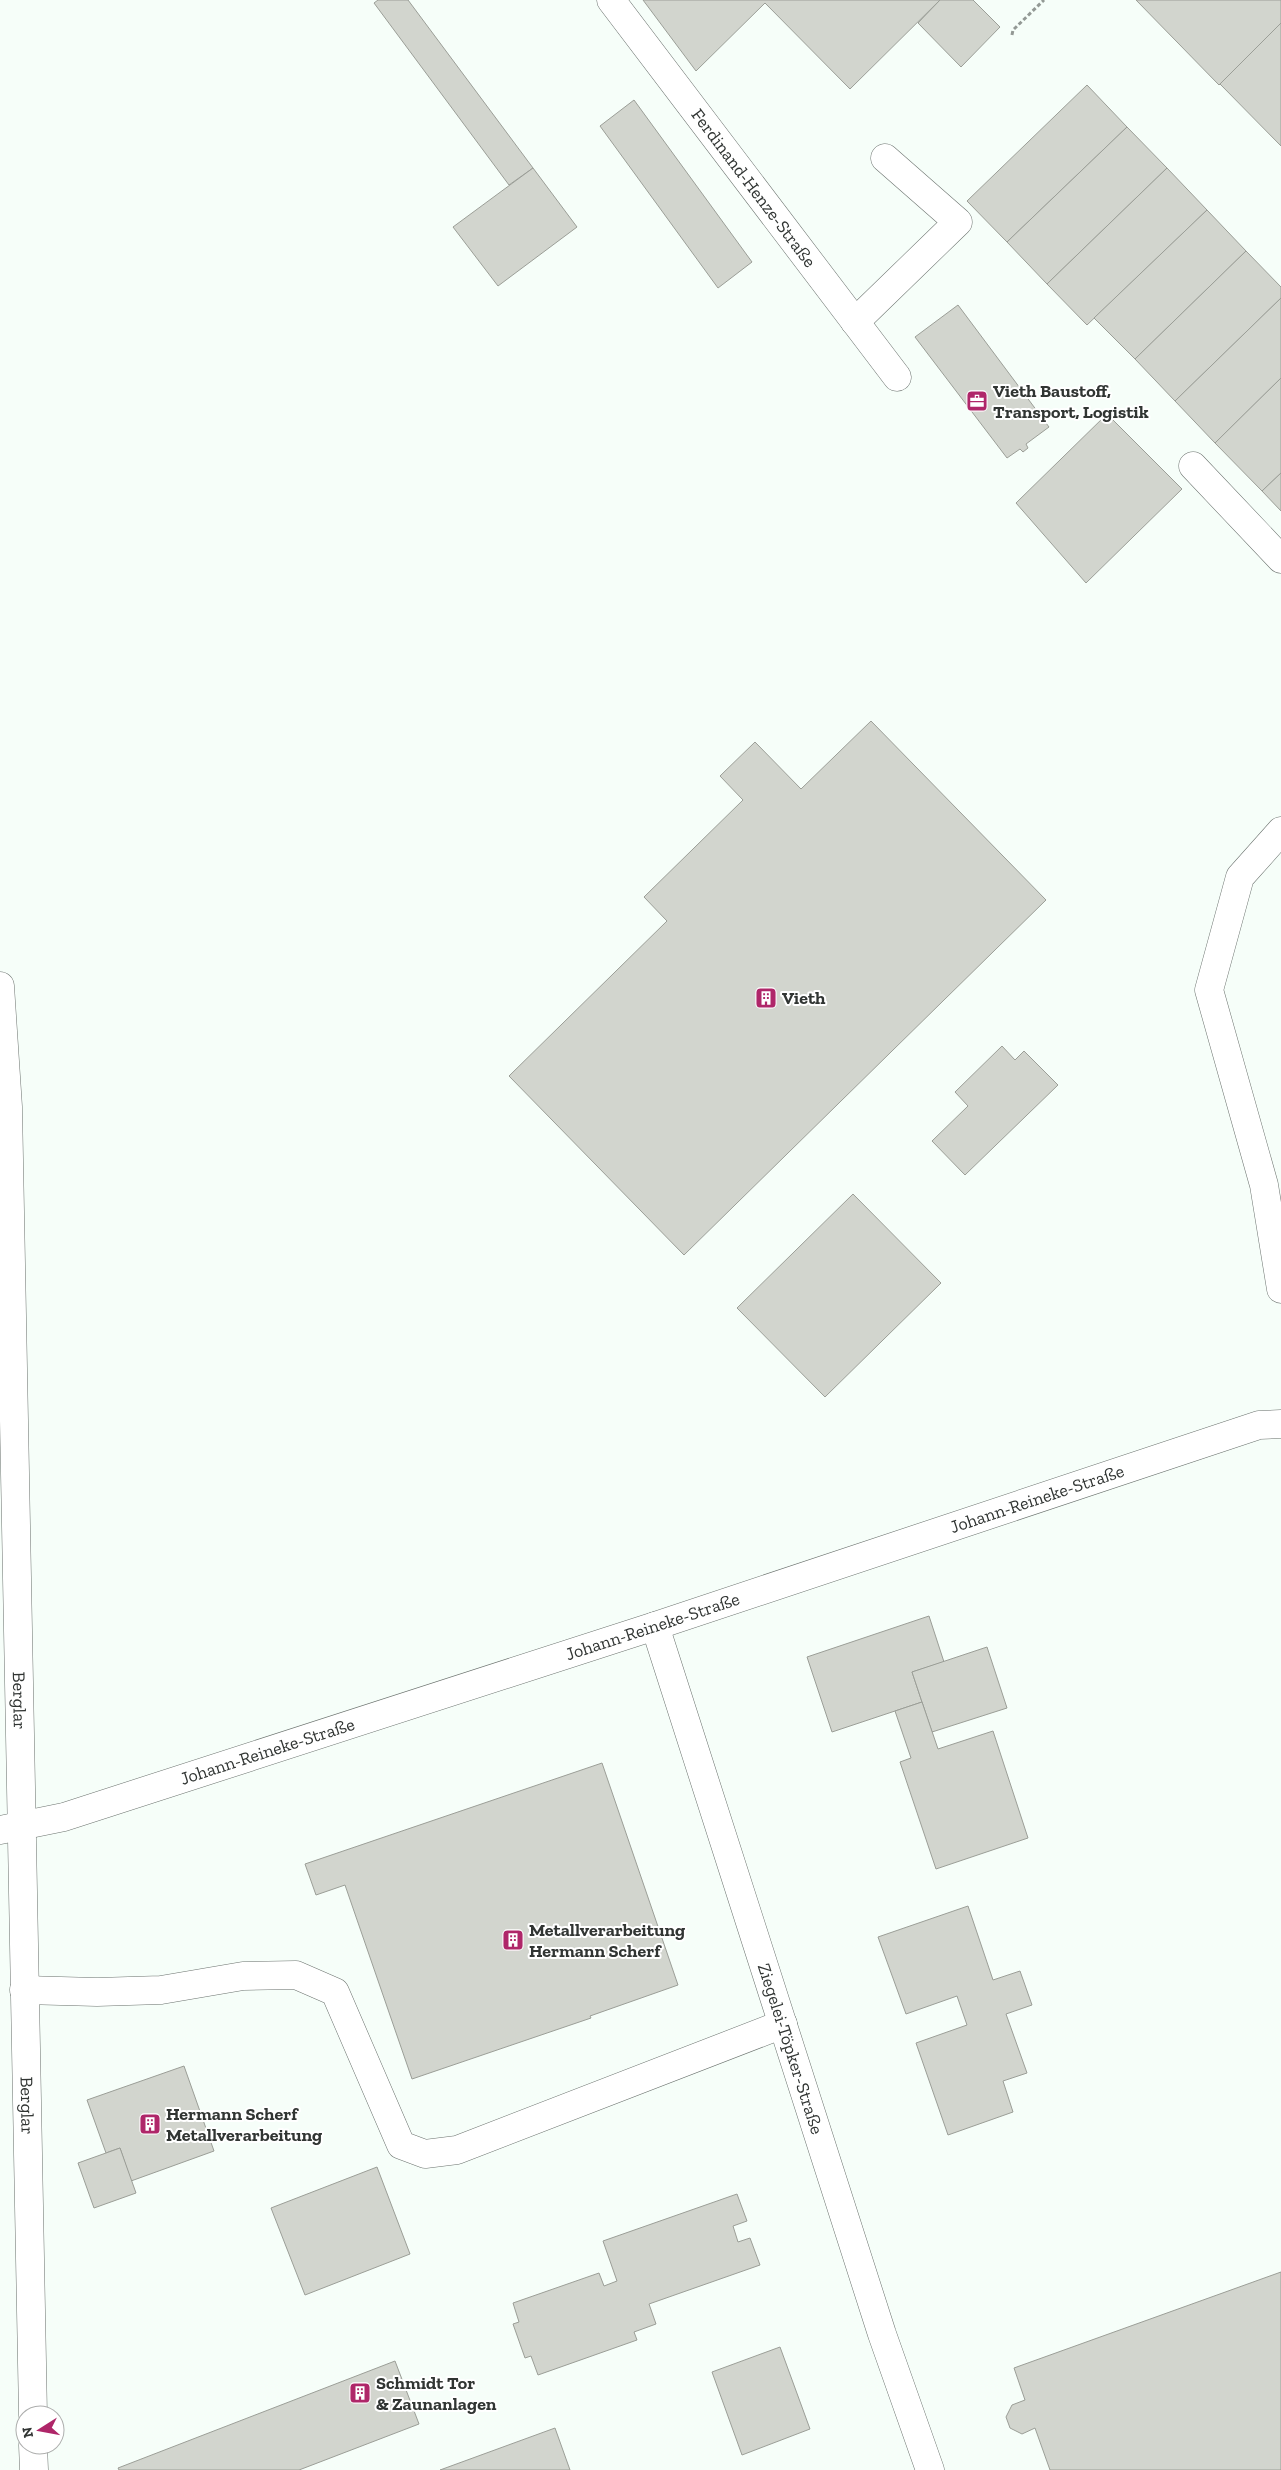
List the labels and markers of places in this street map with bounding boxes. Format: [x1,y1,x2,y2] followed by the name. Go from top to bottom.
[993,380,1149,423] place label: Vieth Baustoff, Transport, Logistik
[965,389,989,413] office icon: Vieth Baustoff, Transport, Logistik
[754,986,778,1010] building icon: Vieth
[782,987,826,1009] place label: Vieth
[529,1919,685,1962] place label: Metallverarbeitung Hermann Scherf
[501,1928,525,1952] building icon: Metallverarbeitung Hermann Scherf
[166,2103,322,2146] place label: Hermann Scherf Metallverarbeitung
[138,2112,162,2136] building icon: Hermann Scherf Metallverarbeitung
[376,2372,497,2415] place label: Schmidt Tor & Zaunanlagen
[348,2381,372,2405] building icon: Schmidt Tor & Zaunanlagen

